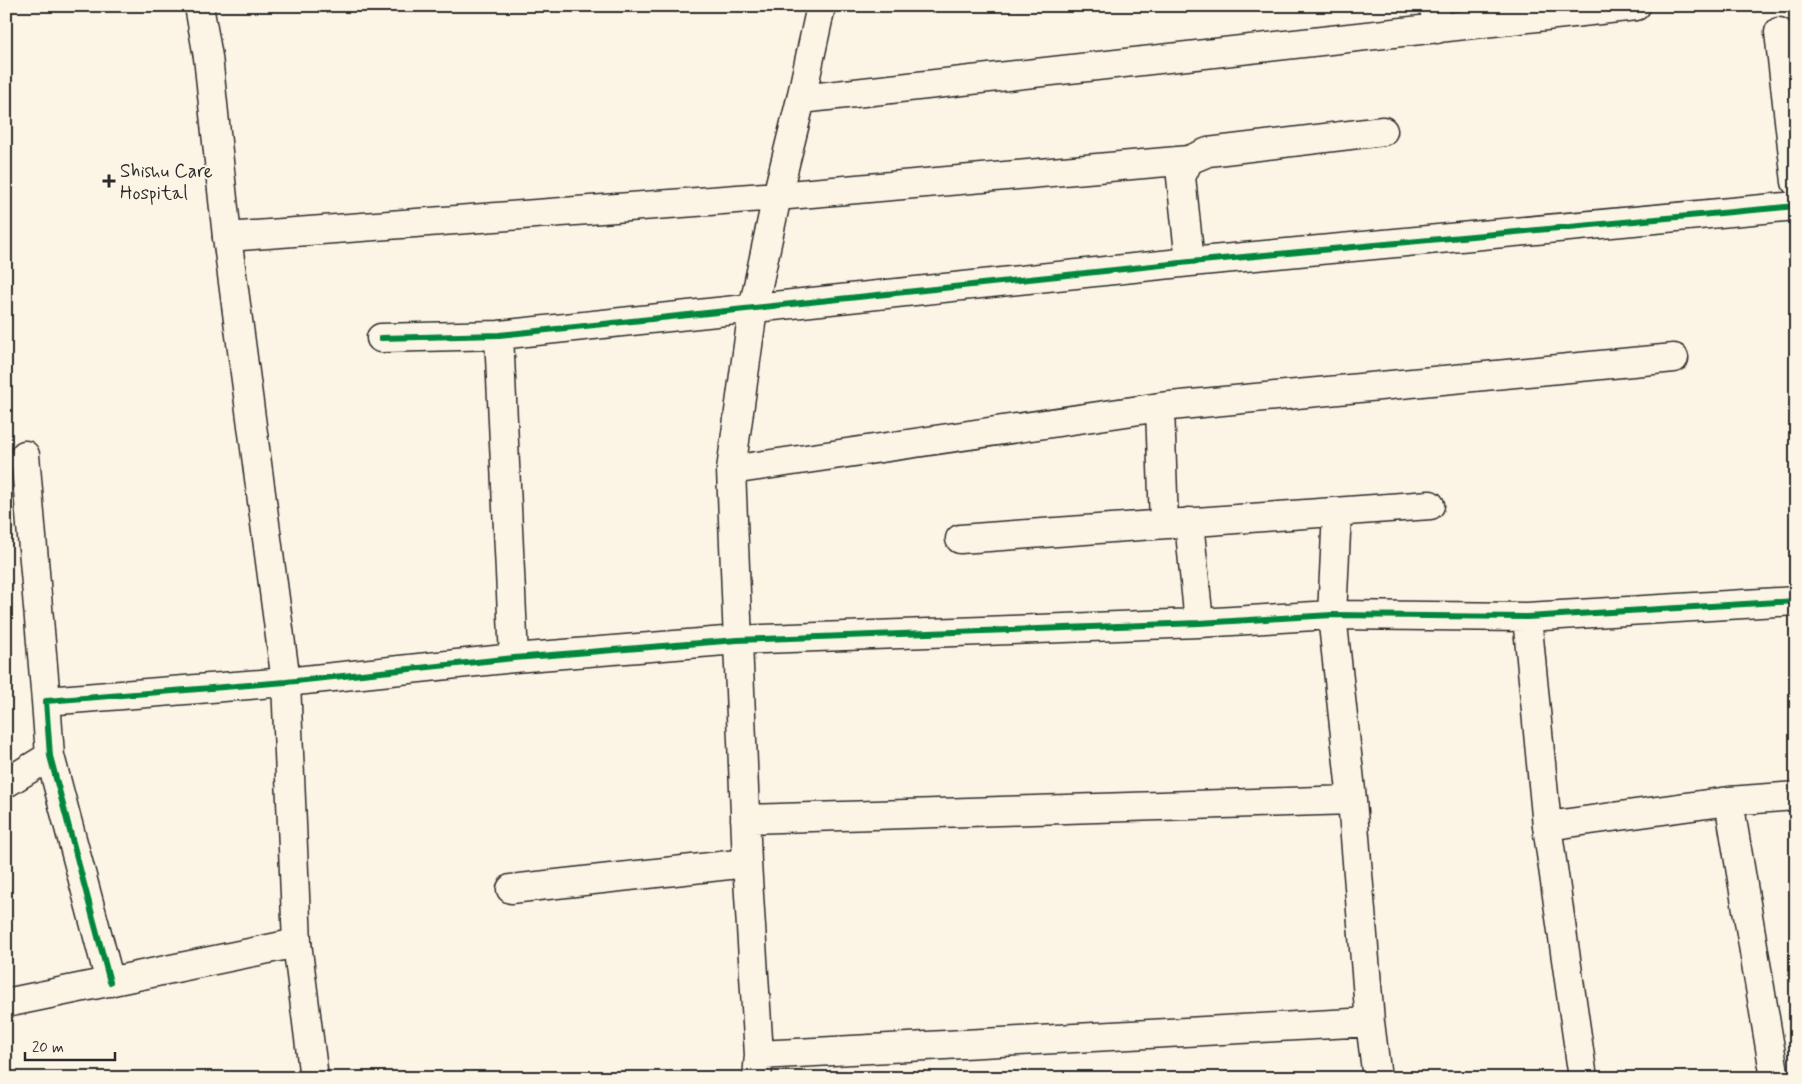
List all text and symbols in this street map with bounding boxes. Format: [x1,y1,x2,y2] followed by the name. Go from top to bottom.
[120,159,213,206] place label: Shishu Care Hospital
[102,174,116,188] marker: Shishu Care Hospital
[25,1029,115,1061] scale bar
[32,1038,64,1058] text: 20 m

